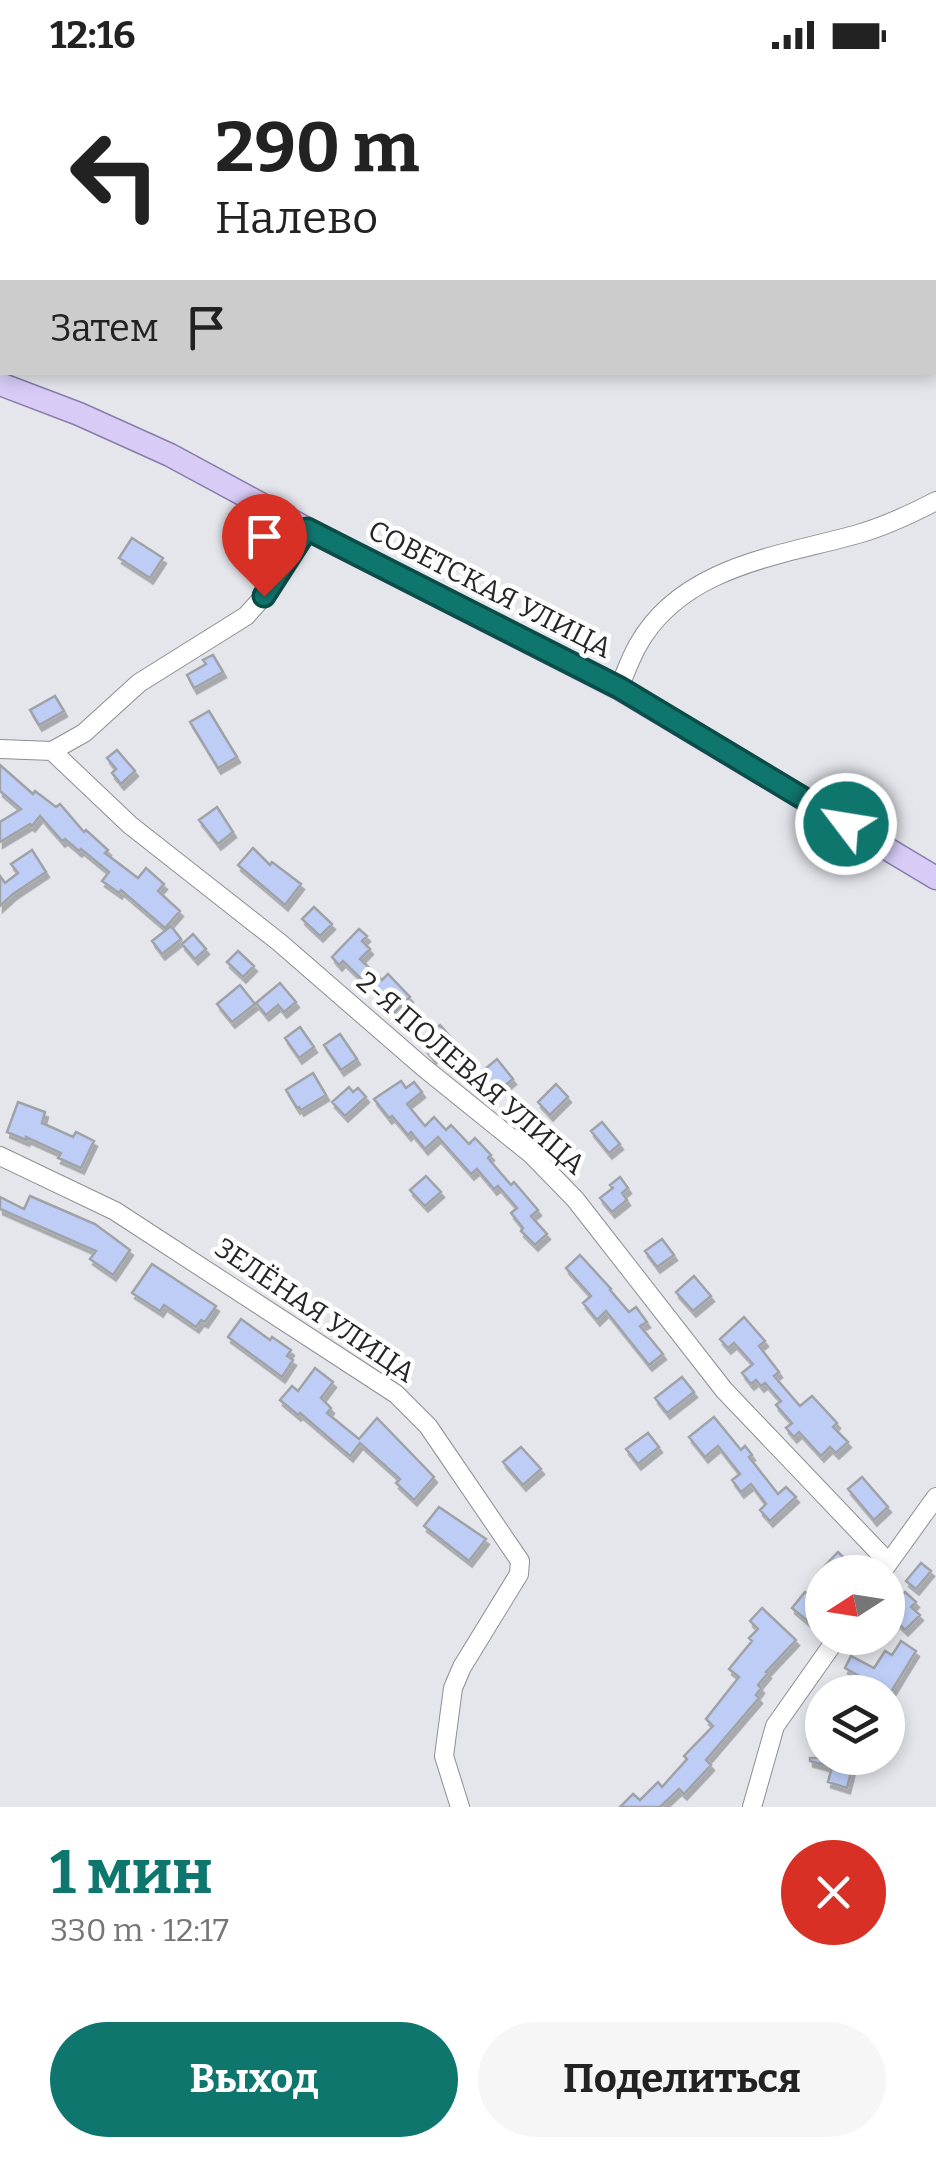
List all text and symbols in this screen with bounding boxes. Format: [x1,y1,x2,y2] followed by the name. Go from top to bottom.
[50,12,136,58] text: 12:16
[215,106,420,190] text: 290 m
[50,110,180,240] icon: left
[215,191,378,245] text: Налево
[179,300,234,355] icon: arrive
[50,305,159,351] text: Затем
[222,494,307,597] pin
[237,509,292,564] icon: arrive
[363,513,617,665] street label: СОВЕТСКАЯ УЛИЦА
[794,772,898,876] position arrow
[350,965,592,1181] street label: 2-Я ПОЛЕВАЯ УЛИЦА
[209,1231,421,1389] street label: ЗЕЛЁНАЯ УЛИЦА
[805,1555,905,1655] north arrow
[805,1555,905,1775] map controls
[805,1675,905,1775] button: layers
[50,1837,212,1909] text: 1 мин
[781,1840,886,1945] button: close
[50,1911,229,1949] text: 330 m · 12:17
[50,2022,458,2137] button: Выход
[478,2022,886,2137] button: Поделиться

